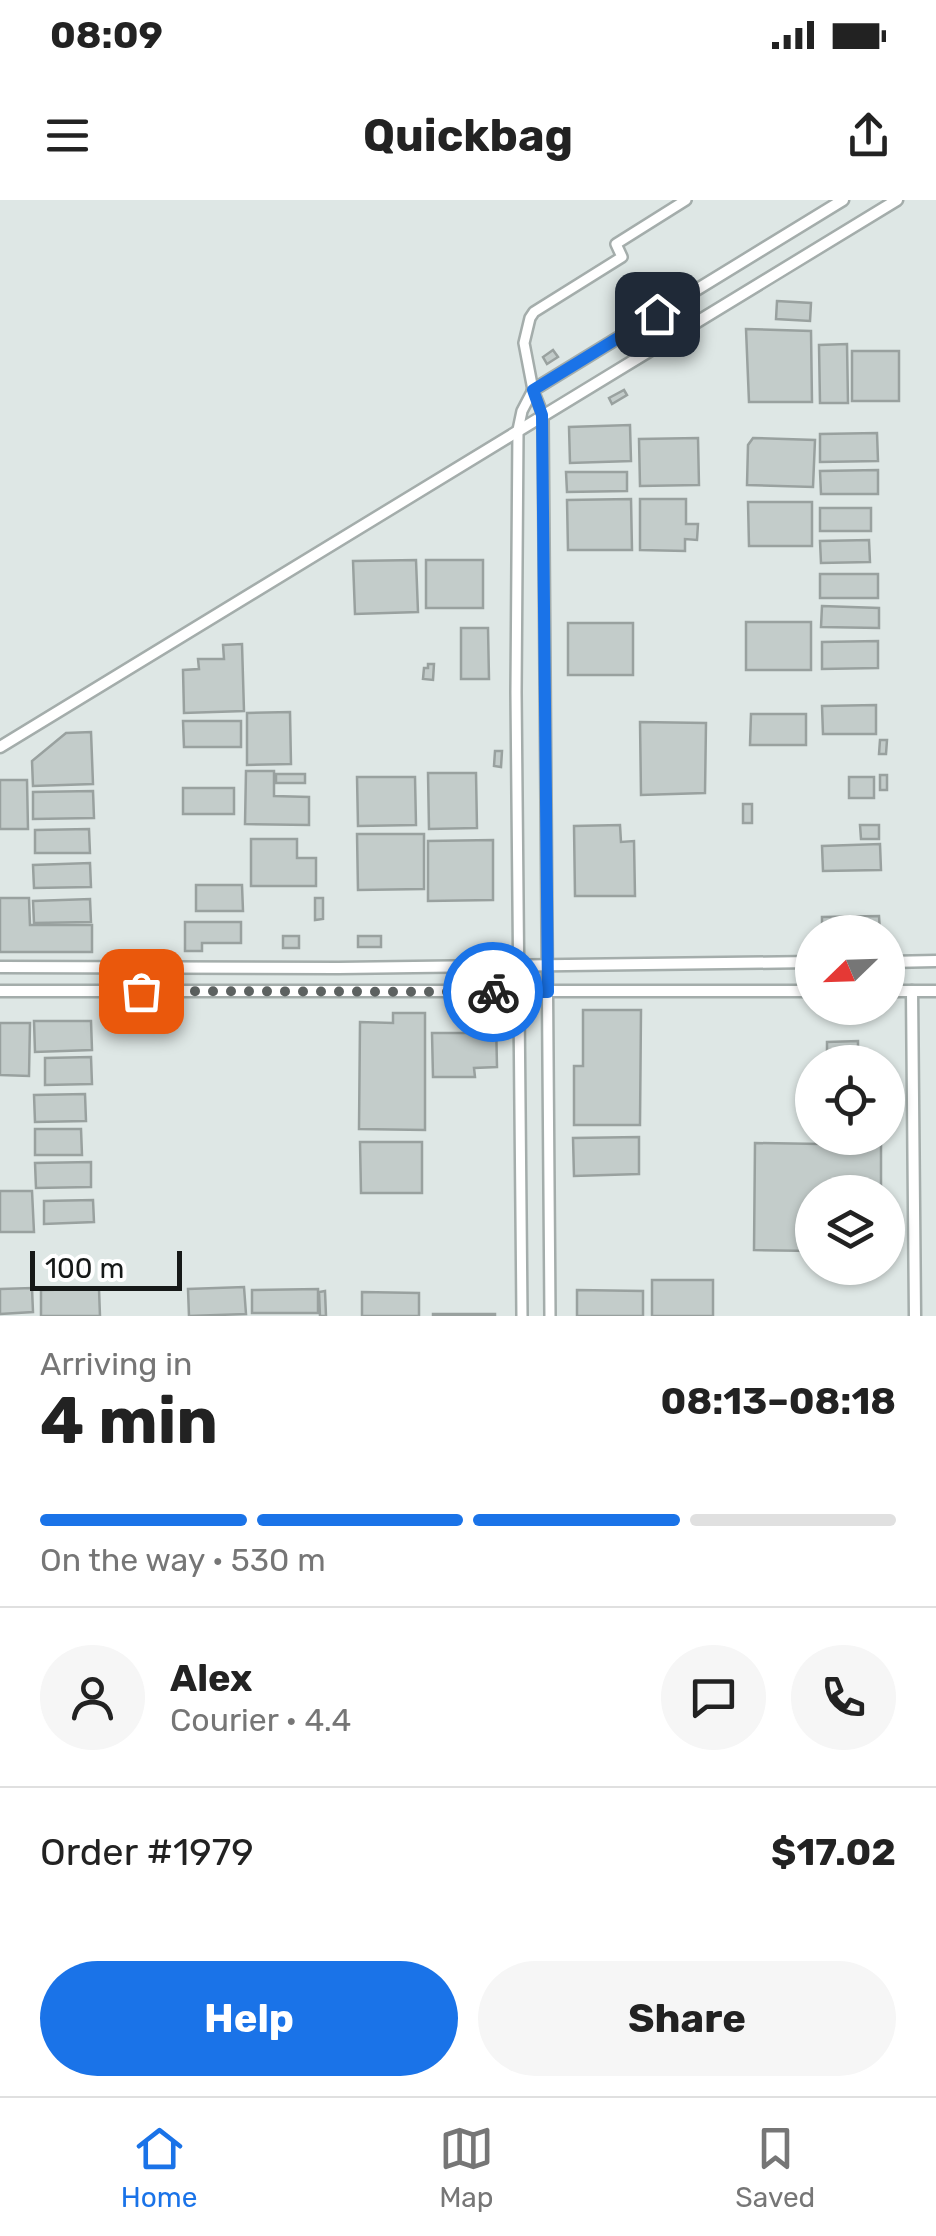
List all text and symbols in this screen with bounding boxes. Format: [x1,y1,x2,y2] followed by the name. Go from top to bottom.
[50,12,163,58] text: 08:09
[40,108,95,163] icon: menu
[841,108,896,163] icon: share
[363,109,573,162] text: Quickbag
[615,272,700,357] pin
[630,287,685,342] icon: home
[795,915,905,1025] north arrow
[795,915,905,1285] map controls
[443,942,543,1042] courier
[99,949,184,1034] pin
[114,964,169,1019] icon: bag
[466,965,521,1020] icon: bike
[795,1045,905,1155] button: locate
[795,1175,905,1285] button: layers
[30,1246,182,1290] scale bar
[45,1252,124,1285] text: 100 m
[40,1345,192,1383] text: Arriving in
[661,1378,896,1424] text: 08:13–08:18
[40,1382,218,1459] text: 4 min
[40,1541,326,1579] text: On the way · 530 m
[40,1645,145,1750] button: person
[661,1645,766,1750] button: chat
[791,1645,896,1750] button: phone
[170,1655,252,1701] text: Alex
[170,1701,351,1739] text: Courier · 4.4
[40,1829,254,1875] text: Order #1979
[771,1829,896,1875] text: $17.02
[40,1961,458,2076] button: Help
[478,1961,896,2076] button: Share
[121,2121,197,2214] tab: Home
[439,2121,494,2214] tab: Map
[735,2121,815,2214] tab: Saved

